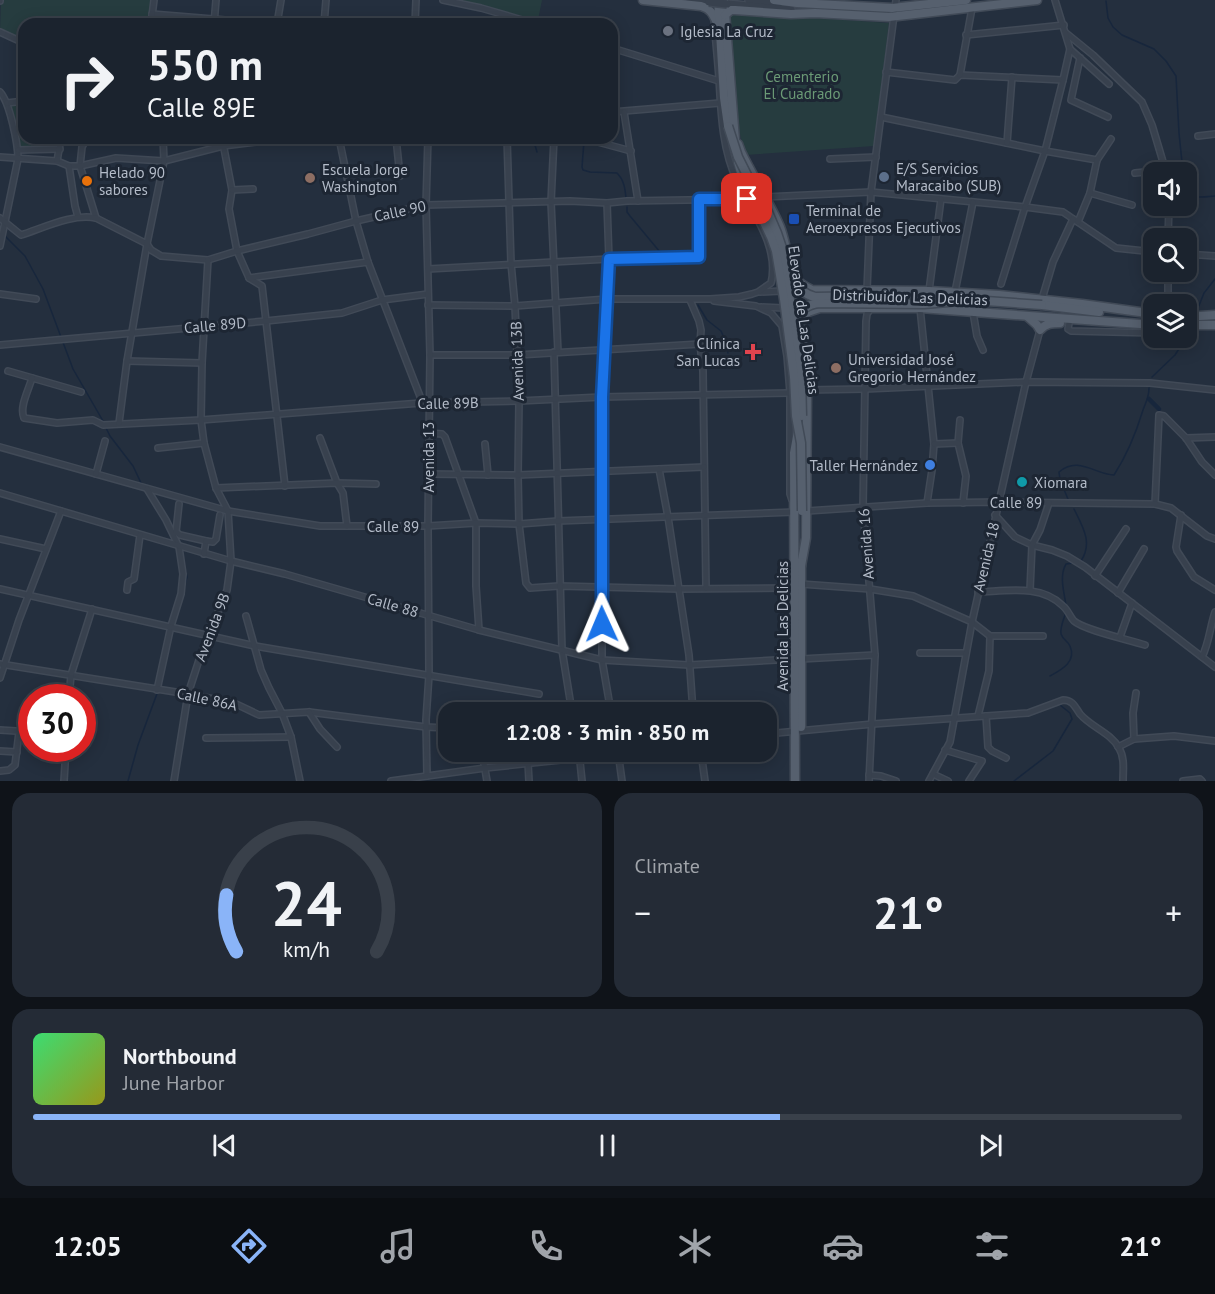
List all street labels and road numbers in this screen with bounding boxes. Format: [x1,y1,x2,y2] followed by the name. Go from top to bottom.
[372,196,428,226] street label: Calle 90
[784,245,824,395] street label: Elevado de Las Delicias
[832,285,988,309] street label: Distribuidor Las Delicias
[183,313,247,337] street label: Calle 89D
[506,321,528,401] street label: Avenida 13B
[417,393,479,413] street label: Calle 89B
[419,421,438,493] street label: Avenida 13
[990,493,1042,512] street label: Calle 89
[854,508,878,580] street label: Avenida 16
[367,517,419,536] street label: Calle 89
[969,520,1003,594] street label: Avenida 18
[773,561,792,691] street label: Avenida Las Delicias
[365,589,421,621] street label: Calle 88
[190,590,234,664] street label: Avenida 9B
[175,683,239,715] street label: Calle 86A

